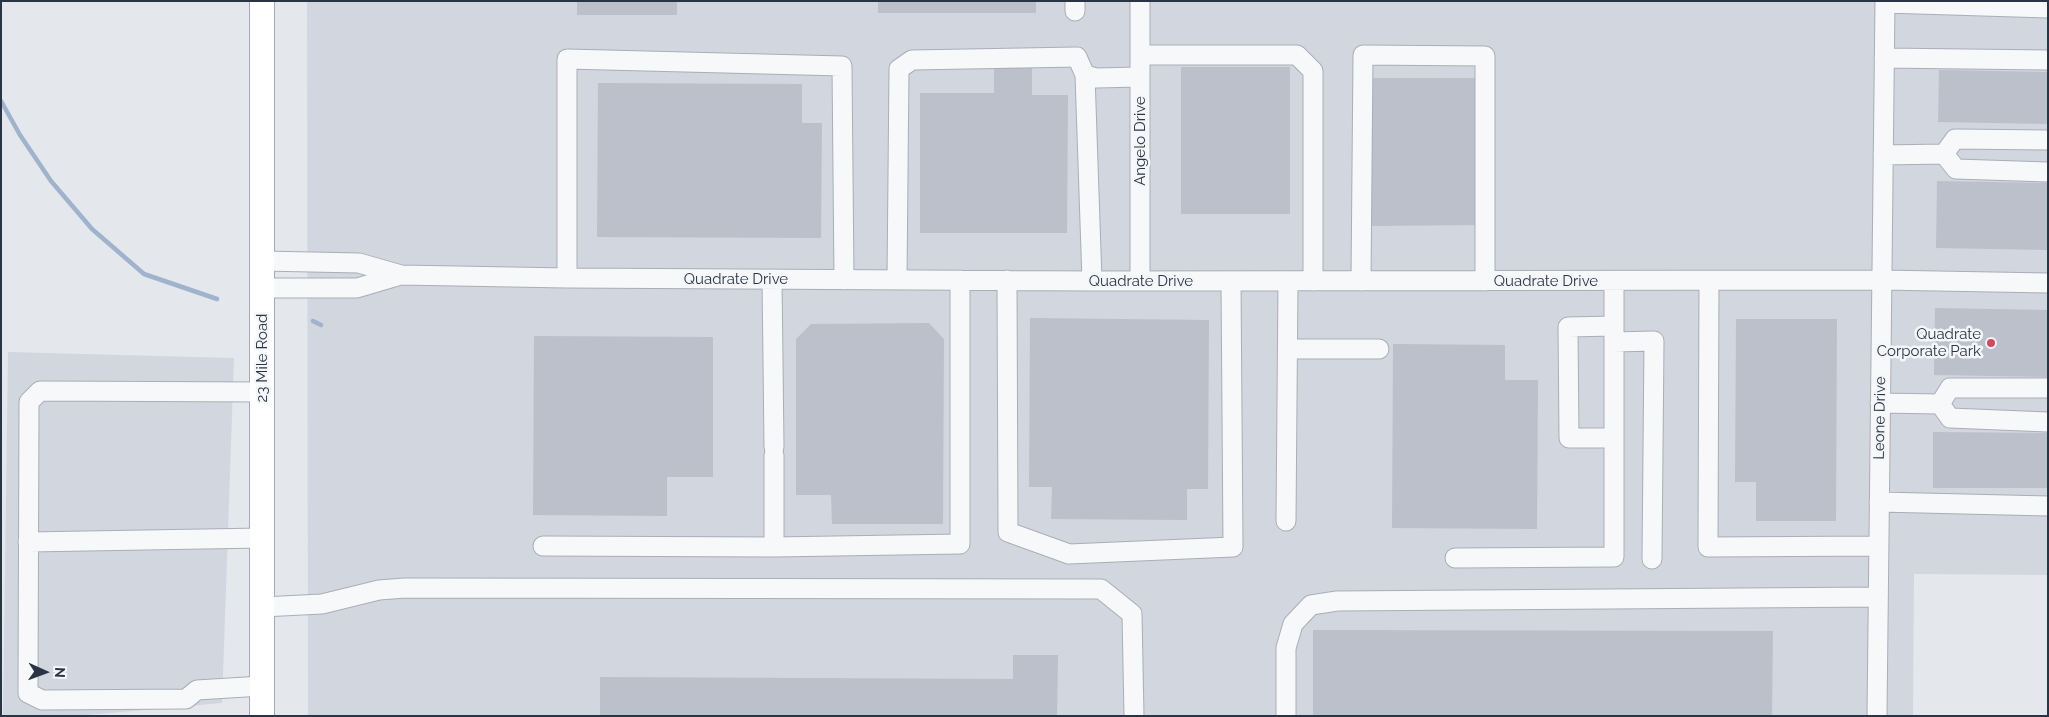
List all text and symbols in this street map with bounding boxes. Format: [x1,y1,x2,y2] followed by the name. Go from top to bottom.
[1131,96,1149,186] street label: Angelo Drive
[684,270,788,288] street label: Quadrate Drive
[1089,272,1193,290] street label: Quadrate Drive
[1494,272,1598,290] street label: Quadrate Drive
[253,314,271,402] street label: 23 Mile Road
[1877,325,1981,360] place label: Quadrate Corporate Park
[1985,337,1997,349] marker: Quadrate Corporate Park
[1870,376,1890,460] street label: Leone Drive
[20,647,70,697] north arrow
[52,667,68,678] text: N

